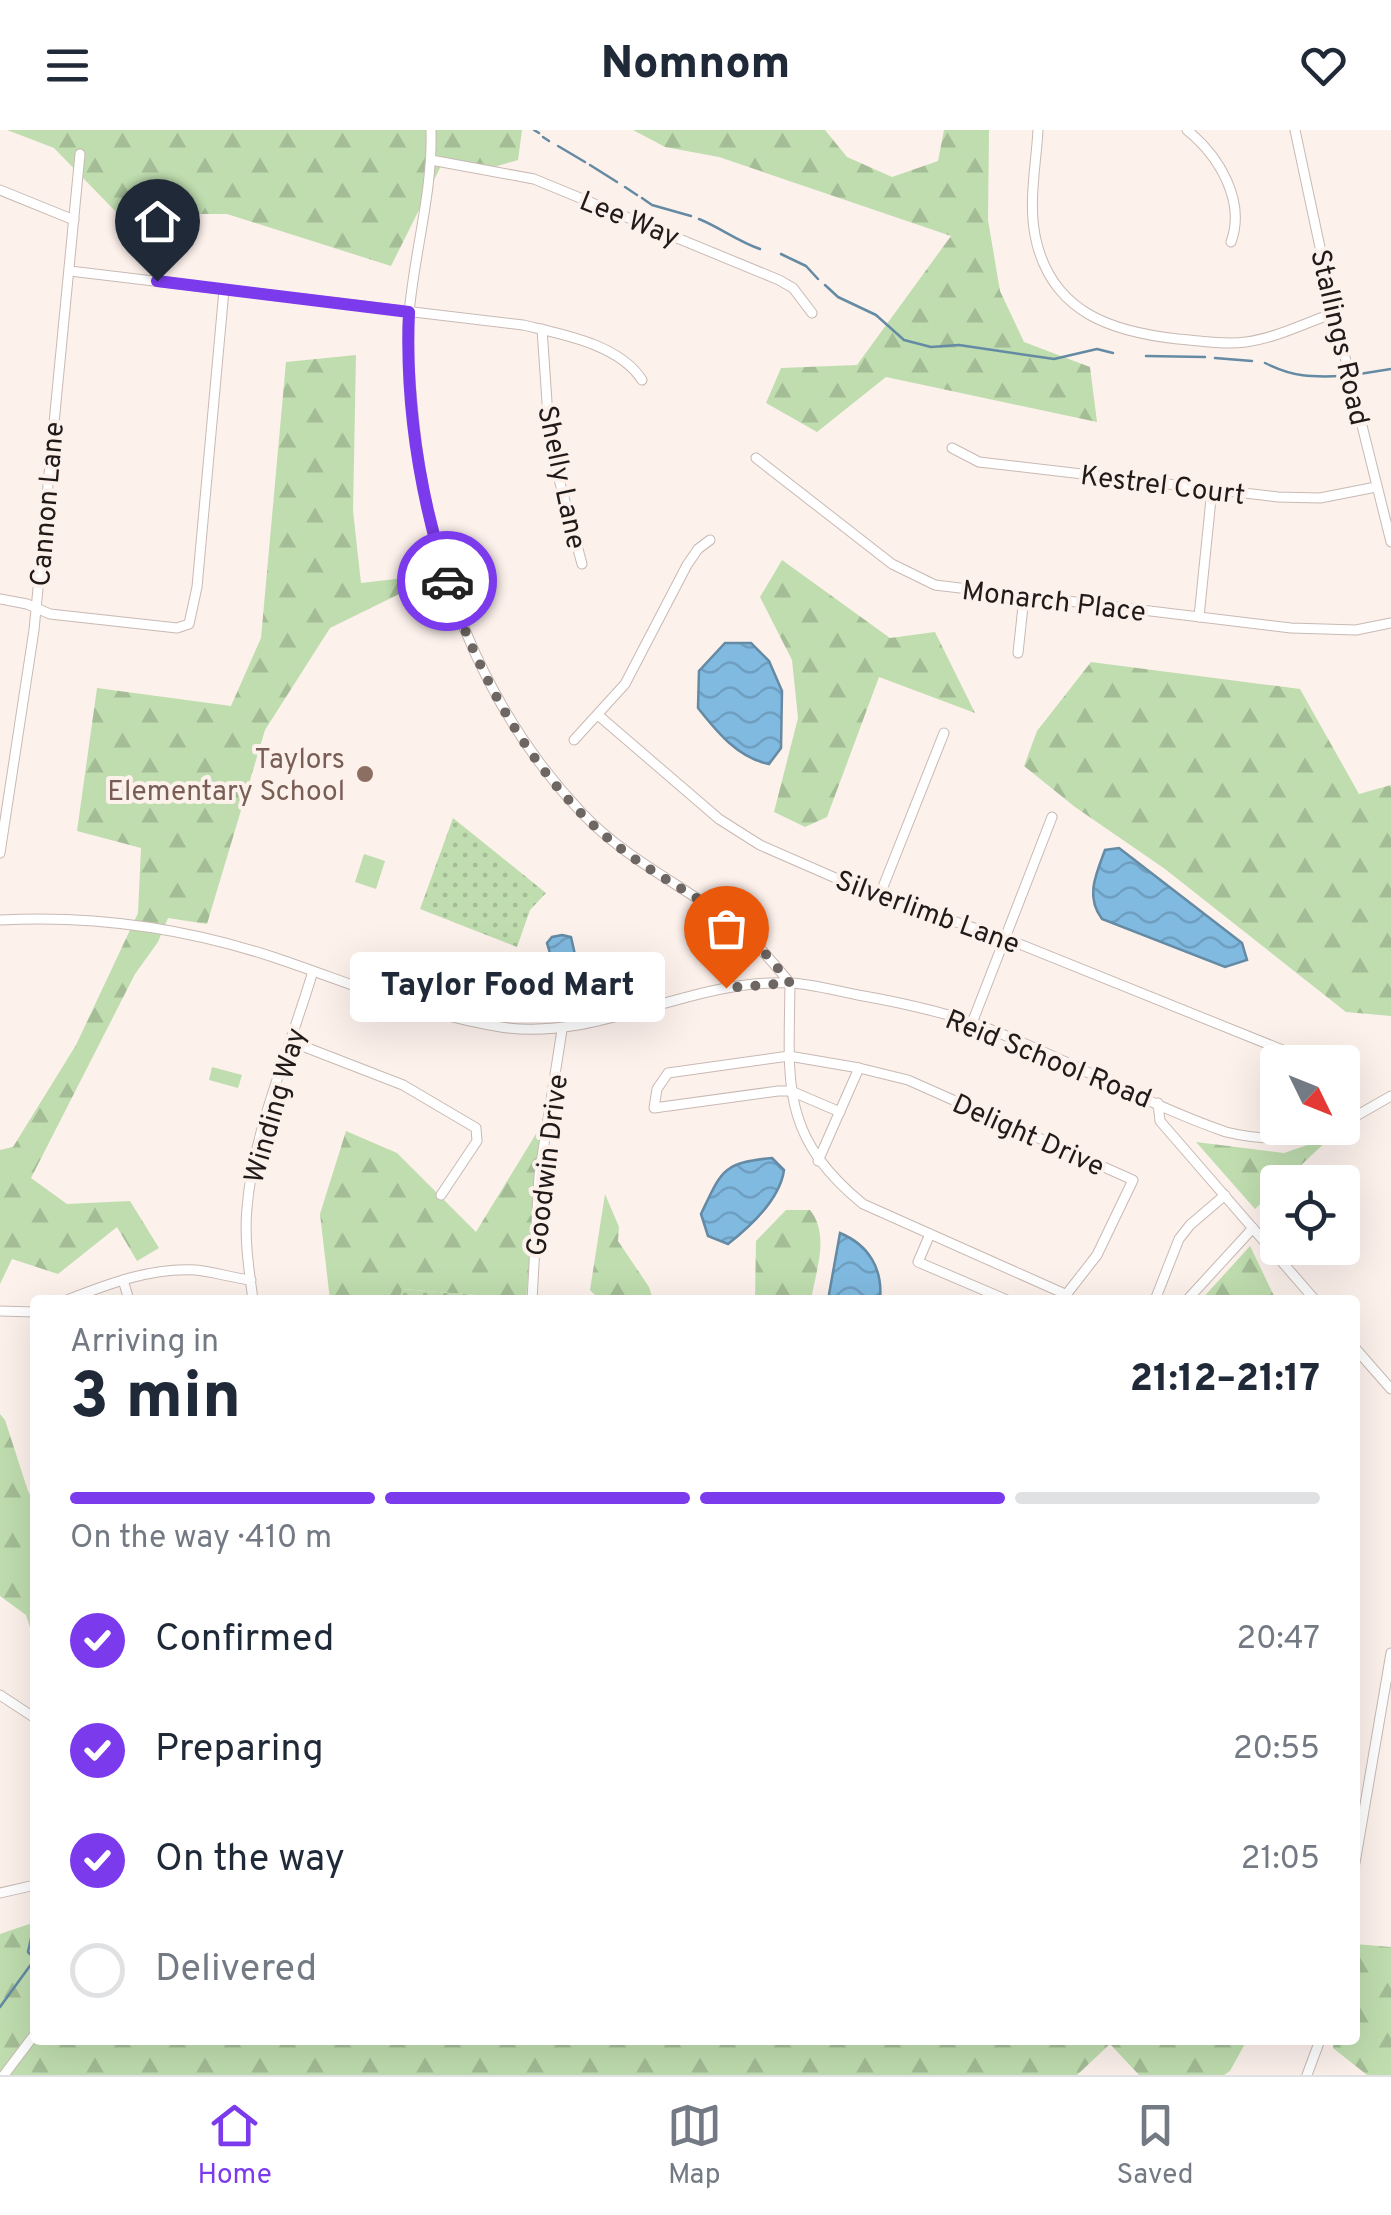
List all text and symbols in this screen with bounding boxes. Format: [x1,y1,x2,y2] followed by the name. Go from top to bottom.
[601,37,790,94] text: Nomnom
[40,38,95,93] icon: menu
[1296,38,1351,93] icon: heart
[115,179,200,282] pin
[574,184,684,257] street label: Lee Way
[130,194,185,249] icon: home
[1300,246,1376,429] street label: Stallings Road
[527,402,593,553] street label: Shelly Lane
[24,420,74,588] street label: Cannon Lane
[1078,459,1247,515] street label: Kestrel Court
[397,531,497,631] courier
[420,554,475,609] icon: car
[960,574,1148,632] street label: Monarch Place
[107,743,345,811] place label: Taylors Elementary School
[354,763,376,785] marker: Taylors Elementary School
[830,864,1024,964] street label: Silverlimb Lane
[684,886,769,989] pin
[699,901,754,956] icon: bag
[351,953,666,1023] callout: Taylor Food Mart
[381,967,634,1007] text: Taylor Food Mart
[939,1003,1156,1119] street label: Reid School Road
[238,1024,316,1188] street label: Winding Way
[1260,1045,1360,1145] north arrow
[1260,1045,1360,1265] map controls
[520,1072,578,1258] street label: Goodwin Drive
[946,1087,1110,1186] street label: Delight Drive
[1260,1165,1360,1265] button: locate
[70,1323,219,1363] text: Arriving in
[1130,1356,1320,1405] text: 21:12–21:17
[70,1359,241,1441] text: 3 min
[70,1519,332,1559] text: On the way · 410 m
[70,1613,125,1668] icon: check
[155,1616,334,1665] text: Confirmed
[1236,1620,1320,1660] text: 20:47
[70,1723,125,1778] icon: check
[155,1726,324,1775] text: Preparing
[1233,1730,1320,1770] text: 20:55
[70,1833,125,1888] icon: check
[155,1836,345,1885] text: On the way
[1241,1840,1320,1880] text: 21:05
[155,1946,317,1995] text: Delivered
[197,2098,272,2194] tab: Home
[667,2098,722,2194] tab: Map
[1117,2098,1194,2194] tab: Saved

